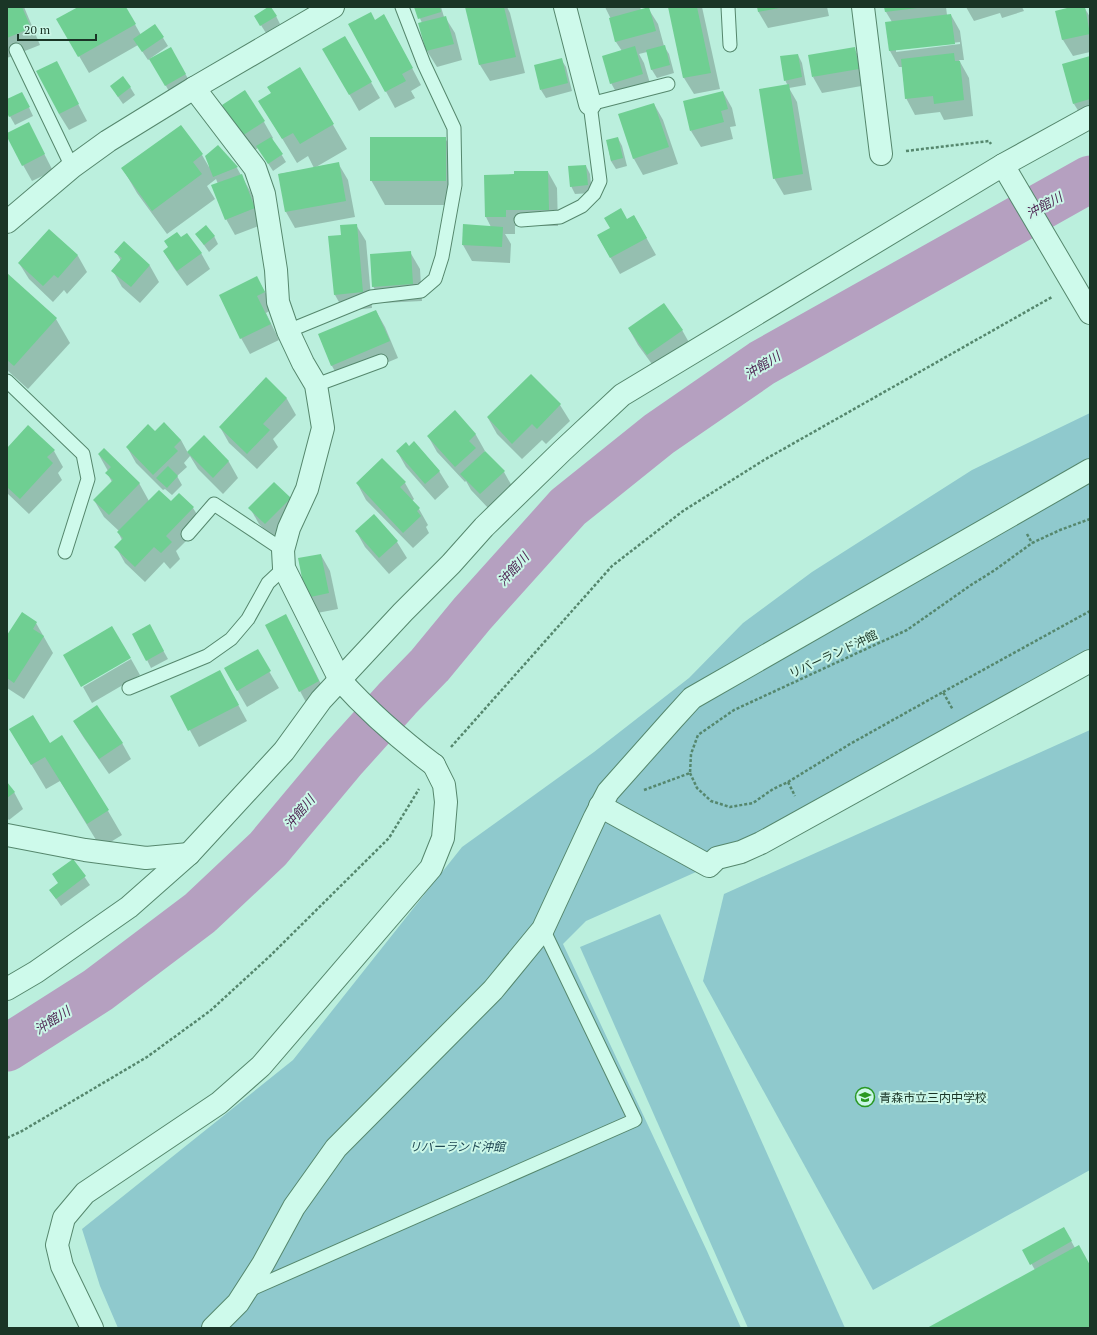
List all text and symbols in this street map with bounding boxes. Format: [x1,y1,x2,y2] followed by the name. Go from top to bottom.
[18,16,96,42] scale bar
[24,22,51,37] text: 20 m
[1023,187,1067,222] water label: 沖館川
[741,346,785,383] water label: 沖館川
[493,547,534,590] water label: 沖館川
[786,627,880,681] street label: リバーランド沖館
[280,790,320,833] water label: 沖館川
[31,1001,75,1038] water label: 沖館川
[854,1086,876,1108] school or university icon: 青森市立三内中学校
[879,1090,987,1105] place label: 青森市立三内中学校
[409,1139,507,1154] park label: リバーランド沖館

